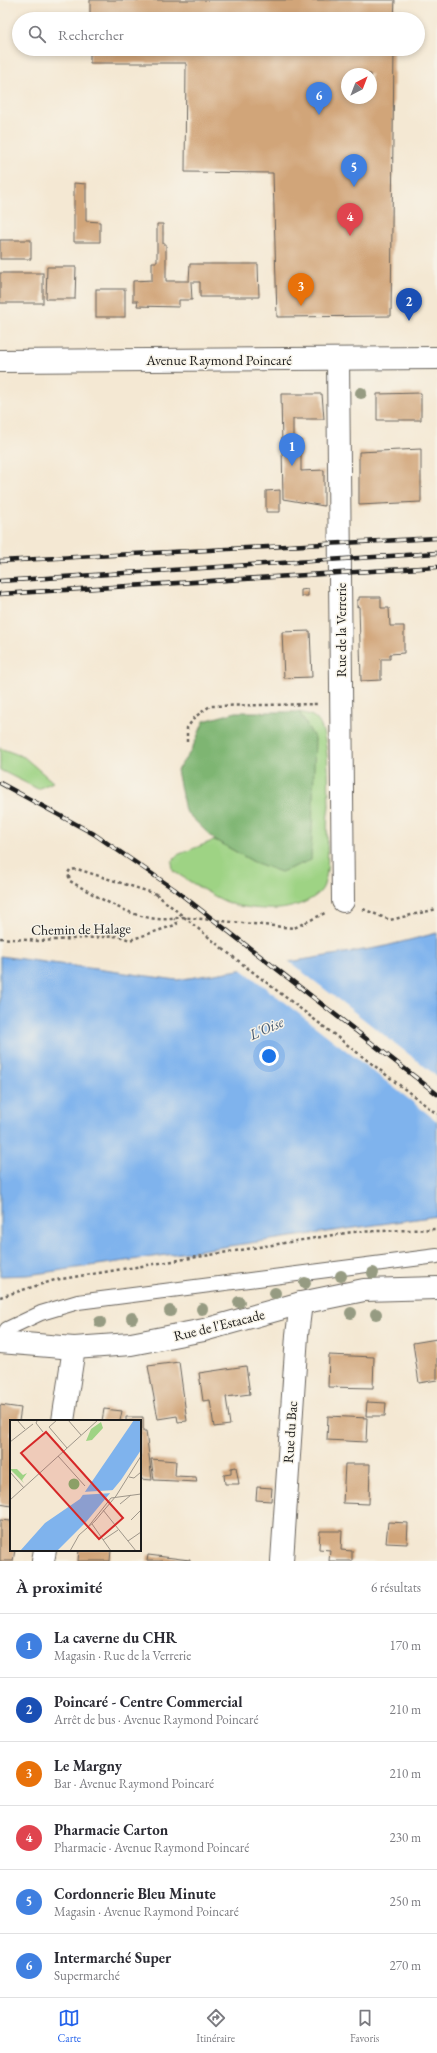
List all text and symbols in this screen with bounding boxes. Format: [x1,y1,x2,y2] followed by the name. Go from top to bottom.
[12,12,425,56] search box
[26,23,48,45] icon: search
[58,25,124,44] text: Rechercher
[341,68,377,104] north arrow
[306,82,332,115] pin: 6
[341,154,367,187] pin: 5
[337,203,363,236] pin: 4
[288,273,314,306] pin: 3
[396,288,422,321] pin: 2
[145,351,292,369] street label: Avenue Raymond Poincaré
[279,433,305,466] pin: 1
[332,582,350,677] street label: Rue de la Verrerie
[31,919,132,939] street label: Chemin de Halage
[245,1012,287,1044] water label: L'Oise
[259,1046,279,1066] your location
[172,1305,267,1345] street label: Rue de l'Estacade
[279,1400,301,1464] street label: Rue du Bac
[10,1420,141,1551] inset map
[16,1576,102,1598] text: À proximité
[371,1579,421,1596] text: 6 résultats
[54,1628,177,1647] text: La caverne du CHR
[26,1637,32,1654] text: 1
[390,1637,421,1654] text: 170 m
[54,1647,191,1664] text: Magasin · Rue de la Verrerie
[54,1692,242,1711] text: Poincaré - Centre Commercial
[26,1701,32,1718] text: 2
[390,1701,421,1718] text: 210 m
[54,1711,258,1728] text: Arrêt de bus · Avenue Raymond Poincaré
[54,1756,122,1775] text: Le Margny
[26,1765,32,1782] text: 3
[390,1765,421,1782] text: 210 m
[54,1775,214,1792] text: Bar · Avenue Raymond Poincaré
[54,1820,168,1839] text: Pharmacie Carton
[26,1829,32,1846] text: 4
[390,1829,421,1846] text: 230 m
[54,1839,249,1856] text: Pharmacie · Avenue Raymond Poincaré
[54,1884,216,1903] text: Cordonnerie Bleu Minute
[26,1893,32,1910] text: 5
[390,1893,421,1910] text: 250 m
[54,1903,239,1920] text: Magasin · Avenue Raymond Poincaré
[54,1948,171,1967] text: Intermarché Super
[26,1957,32,1974] text: 6
[390,1957,421,1974] text: 270 m
[54,1967,120,1984] text: Supermarché
[58,2007,81,2045] tab: Carte
[196,2007,235,2045] tab: Itinéraire
[350,2007,379,2045] tab: Favoris

